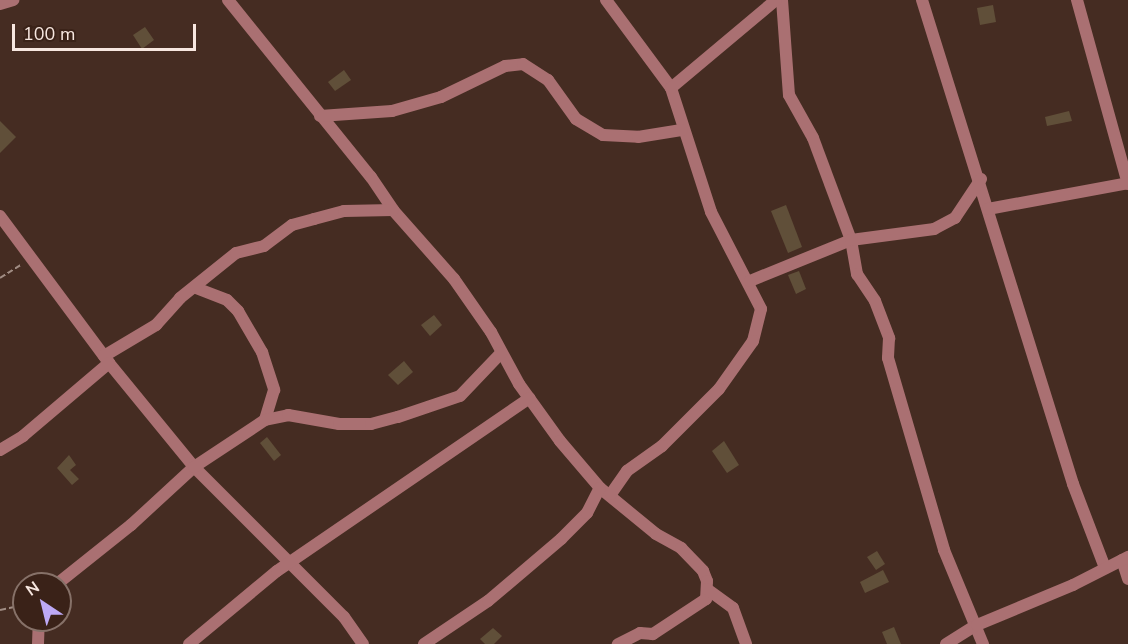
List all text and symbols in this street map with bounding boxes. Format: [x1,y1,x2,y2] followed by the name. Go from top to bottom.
[15,12,200,50] scale bar
[23,22,75,46] text: 100 m
[12,572,72,632] north arrow
[22,576,44,601] text: N

